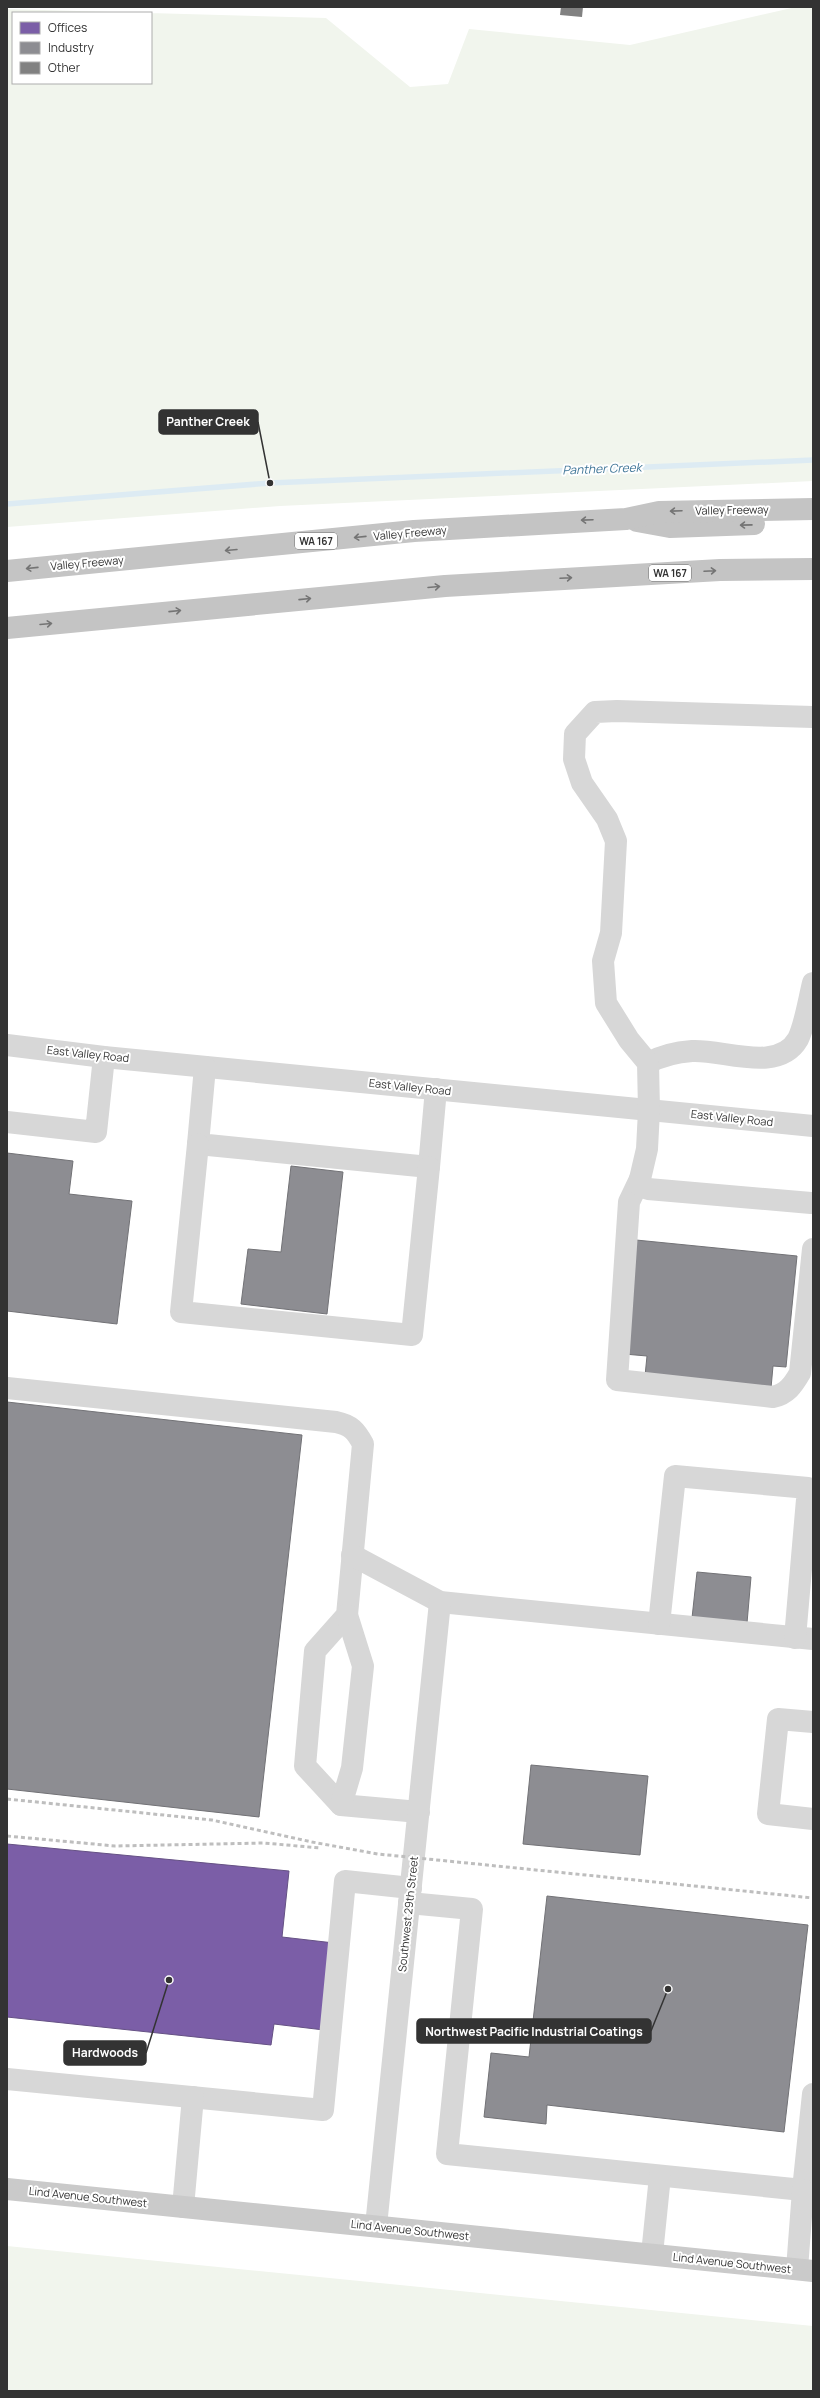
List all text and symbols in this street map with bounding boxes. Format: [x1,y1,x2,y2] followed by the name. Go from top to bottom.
[12,12,152,84] legend
[48,19,87,36] text: Offices
[48,39,94,56] text: Industry
[48,59,81,76] text: Other
[159,410,258,434] callout: Panther Creek
[166,413,250,430] text: Panther Creek
[562,459,644,478] water label: Panther Creek
[695,501,769,518] street label: Valley Freeway
[670,507,683,515] one-way arrow
[581,517,594,524] one-way arrow
[740,521,753,528] one-way arrow
[373,522,447,543] street label: Valley Freeway
[295,533,337,549] road number: WA 167
[354,533,367,541] one-way arrow
[225,546,238,554] one-way arrow
[50,552,124,573] street label: Valley Freeway
[26,565,39,572] one-way arrow
[649,565,691,581] road number: WA 167
[703,567,716,574] one-way arrow
[559,575,572,582] one-way arrow
[427,583,440,590] one-way arrow
[298,595,311,602] one-way arrow
[168,608,181,615] one-way arrow
[39,621,52,628] one-way arrow
[46,1042,130,1065] street label: East Valley Road
[368,1075,452,1098] street label: East Valley Road
[690,1106,774,1129] street label: East Valley Road
[394,1855,421,1973] street label: Southwest 29th Street
[417,2019,651,2043] callout: Northwest Pacific Industrial Coatings
[425,2023,643,2040] text: Northwest Pacific Industrial Coatings
[64,2041,146,2065] callout: Hardwoods
[72,2044,138,2061] text: Hardwoods
[28,2183,148,2210] street label: Lind Avenue Southwest
[350,2216,470,2243] street label: Lind Avenue Southwest
[672,2249,792,2276] street label: Lind Avenue Southwest

